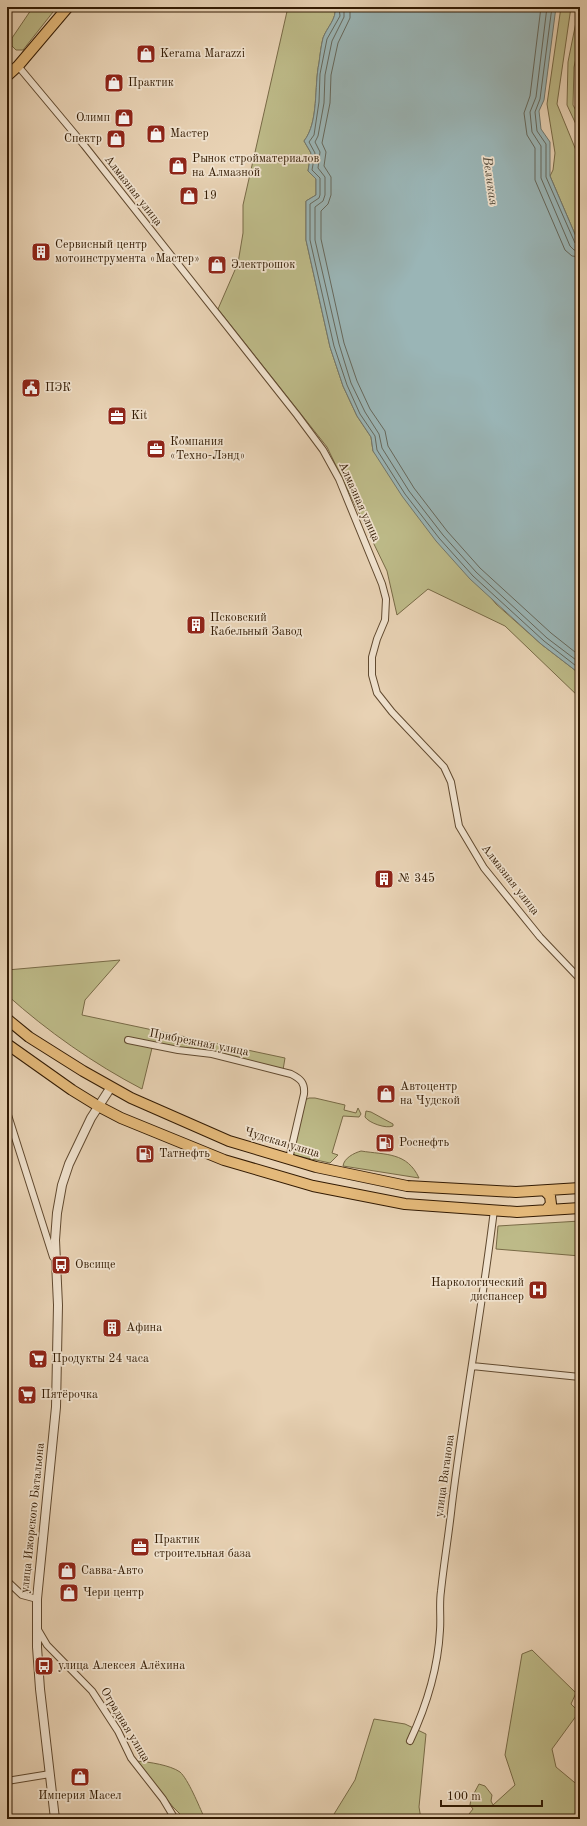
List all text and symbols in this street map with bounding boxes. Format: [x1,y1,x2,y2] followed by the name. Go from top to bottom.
[135,43,157,65] shop icon: Kerama Marazzi
[160,48,245,60] place label: Kerama Marazzi
[103,72,125,94] shop icon: Практик
[128,77,174,89] place label: Практик
[113,107,135,129] shop icon: Олимп
[76,112,110,124] place label: Олимп
[145,123,167,145] shop icon: Мастер
[105,128,127,150] shop icon: Спектр
[170,128,209,140] place label: Мастер
[64,133,102,145] place label: Спектр
[102,153,164,229] street label: Алмазная улица
[192,153,320,179] place label: Рынок стройматериалов на Алмазной
[167,155,189,177] shop icon: Рынок стройматериалов на Алмазной
[480,155,500,206] water label: Великая
[178,185,200,207] shop icon: 19
[203,190,217,202] place label: 19
[55,239,200,265] place label: Сервисный центр мотоинструмента «Мастер»
[30,241,52,263] building icon: Сервисный центр мотоинструмента «Мастер»
[206,254,228,276] shop icon: Электрошок
[231,259,295,271] place label: Электрошок
[20,377,42,399] public building icon: ПЭК
[45,382,71,394] place label: ПЭК
[106,405,128,427] office icon: Kit
[131,410,148,422] place label: Kit
[170,436,245,462] place label: Компания «Техно-Лэнд»
[145,438,167,460] office icon: Компания «Техно-Лэнд»
[336,460,382,544] street label: Алмазная улица
[210,612,302,638] place label: Псковский Кабельный Завод
[185,614,207,636] building icon: Псковский Кабельный Завод
[479,842,541,918] street label: Алмазная улица
[373,868,395,890] building icon: № 345
[398,872,435,885] place label: № 345
[148,1027,250,1059] street label: Прибрежная улица
[400,1081,460,1107] place label: Автоцентр на Чудской
[375,1083,397,1105] shop icon: Автоцентр на Чудской
[243,1126,321,1160] street label: Чудская улица
[374,1132,396,1154] fuel station icon: Роснефть
[399,1137,449,1149] place label: Роснефть
[134,1143,156,1165] fuel station icon: Татнефть
[159,1148,210,1160] place label: Татнефть
[50,1254,72,1276] bus stop icon: Овсище
[75,1259,116,1271] place label: Овсище
[431,1277,524,1303] place label: Наркологический диспансер
[527,1279,549,1301] hospital icon: Наркологический диспансер
[101,1317,123,1339] building icon: Афина
[126,1322,162,1334] place label: Афина
[27,1348,49,1370] supermarket icon: Продукты 24 часа
[52,1353,149,1365] place label: Продукты 24 часа
[16,1384,38,1406] supermarket icon: Пятёрочка
[41,1389,98,1401] place label: Пятёрочка
[433,1434,457,1518] street label: улица Ваганова
[19,1442,47,1594] street label: улица Ижорского Батальона
[154,1534,251,1560] place label: Практик строительная база
[129,1536,151,1558] office icon: Практик строительная база
[56,1560,78,1582] shop icon: Савва-Авто
[81,1565,143,1577] place label: Савва-Авто
[58,1582,80,1604] shop icon: Чери центр
[83,1587,144,1599] place label: Чери центр
[33,1655,55,1677] bus stop icon: улица Алексея Алёхина
[58,1660,185,1672] place label: улица Алексея Алёхина
[98,1686,152,1765] street label: Отрадная улица
[69,1766,91,1788] shop icon: Империя Масел
[441,1782,542,1808] scale bar
[38,1790,122,1802] place label: Империя Масел
[447,1791,481,1803] text: 100 m

